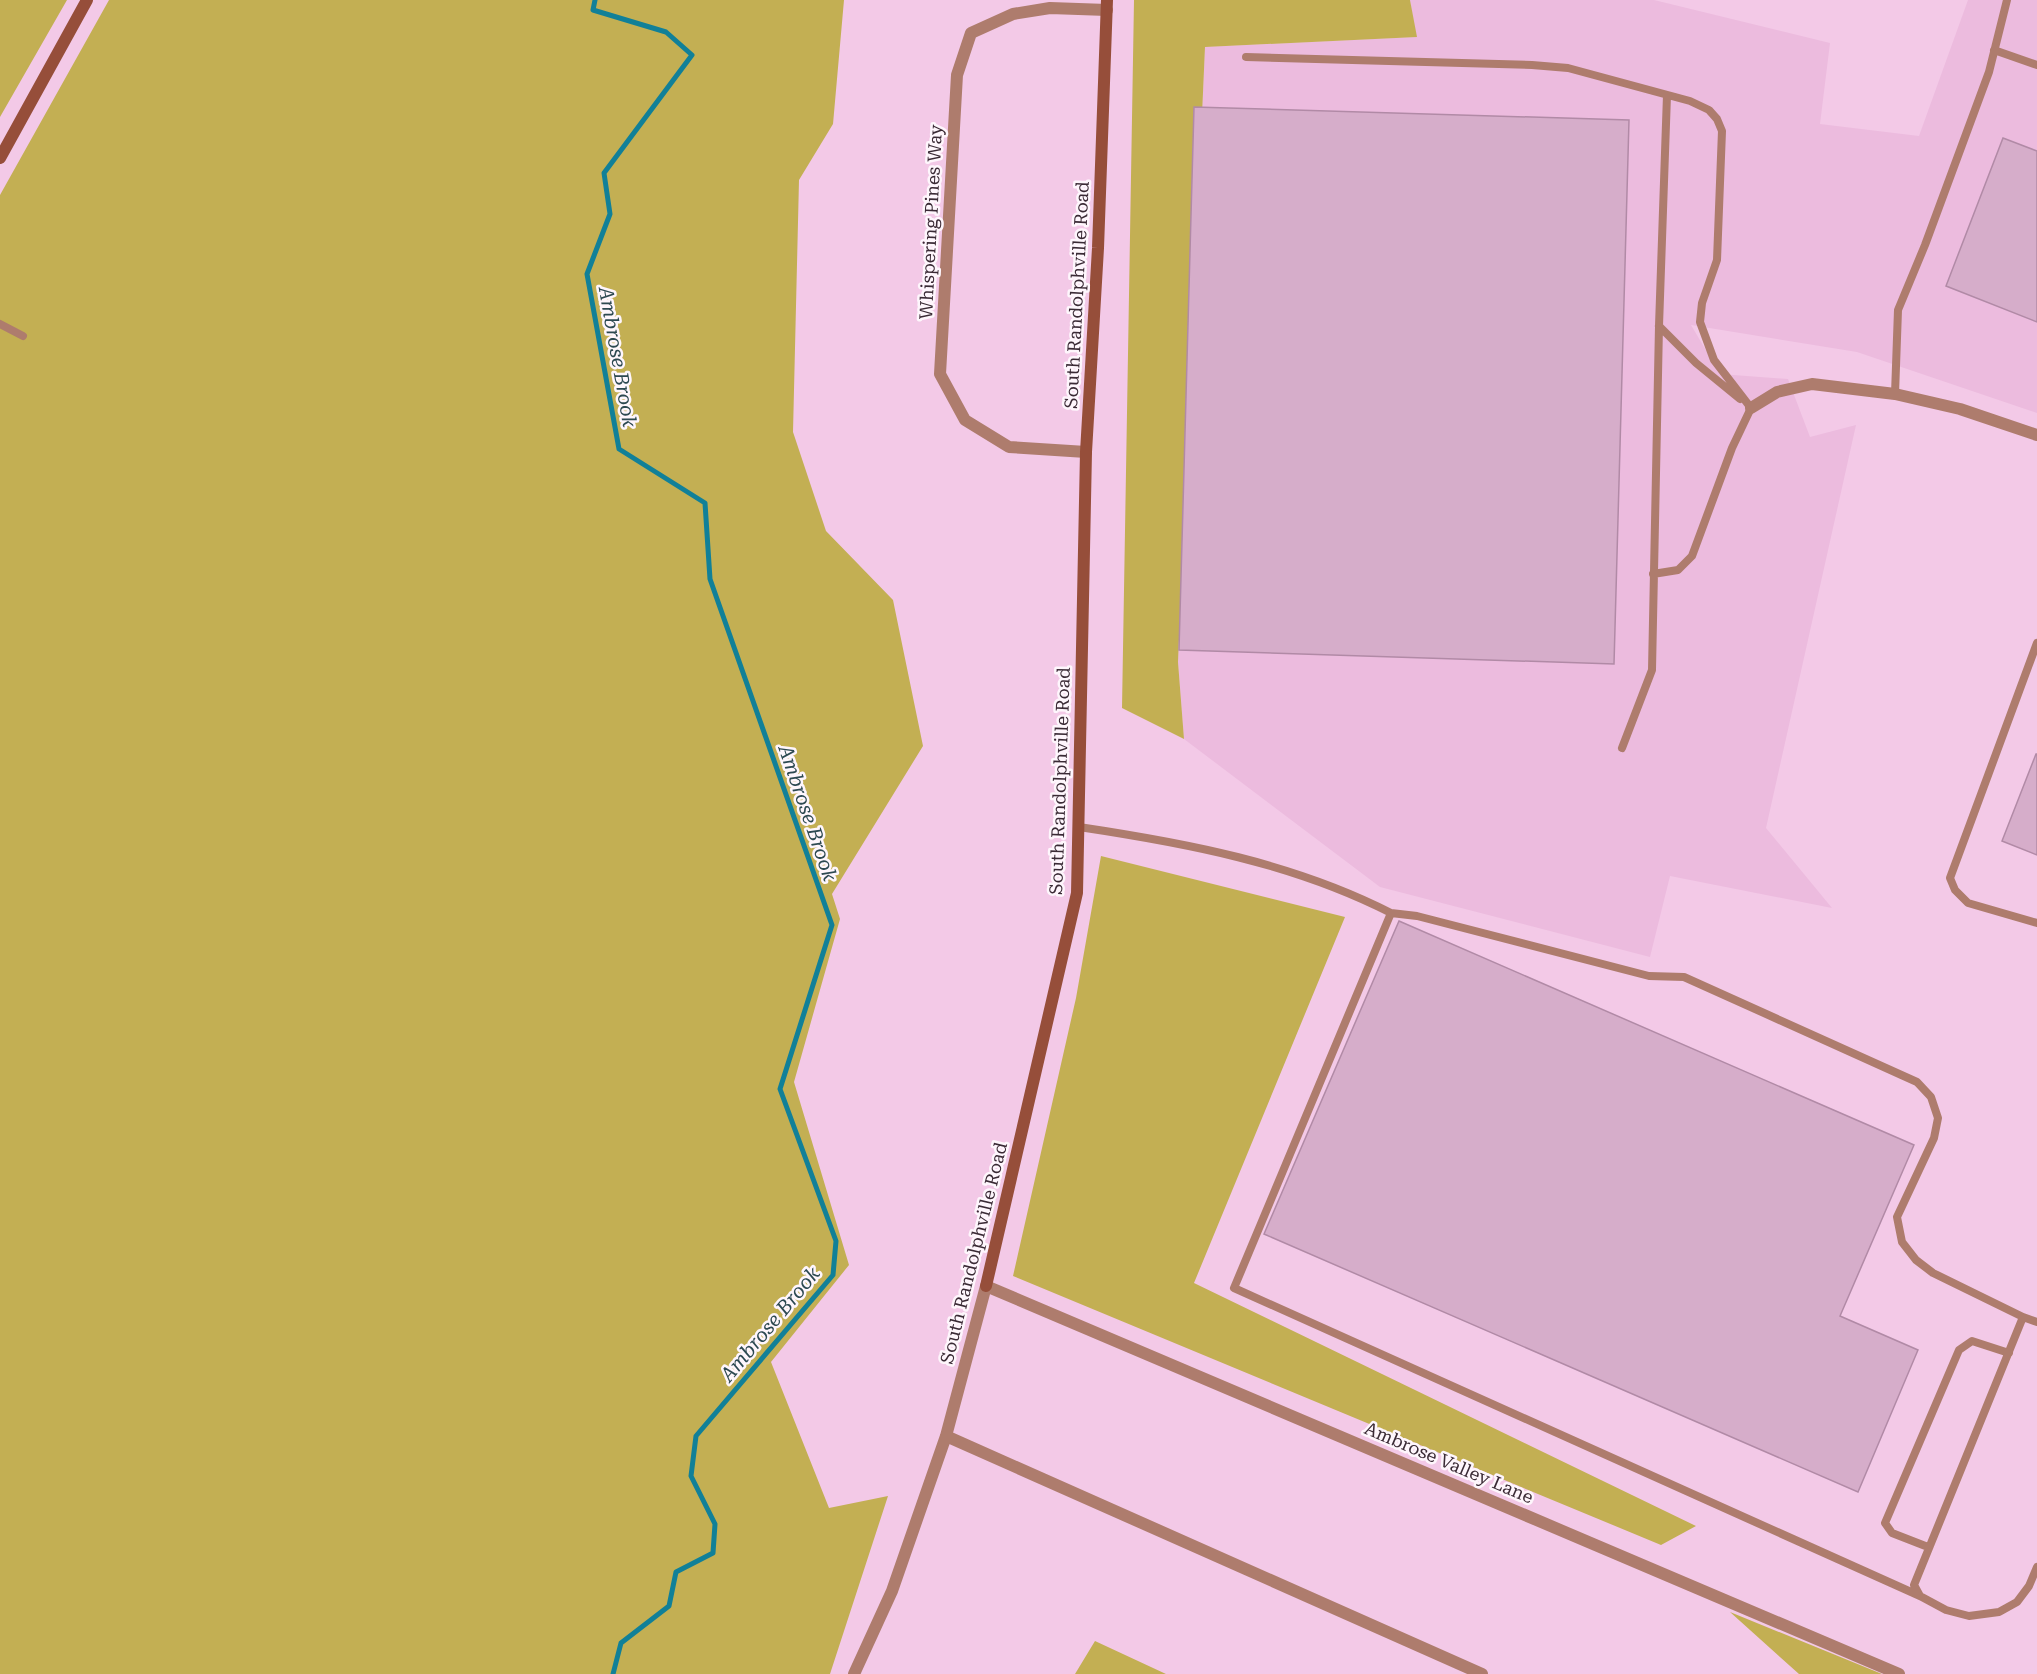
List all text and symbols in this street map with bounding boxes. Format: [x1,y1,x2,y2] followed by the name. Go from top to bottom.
[915,124,946,320] street label: Whispering Pines Way
[1060,180,1093,409] street label: South Randolphville Road
[594,284,642,429] water label: Ambrose Brook
[1045,666,1074,895] street label: South Randolphville Road
[773,741,843,884] water label: Ambrose Brook
[936,1139,1011,1366] street label: South Randolphville Road
[714,1262,825,1387] water label: Ambrose Brook
[1362,1417,1537,1508] street label: Ambrose Valley Lane

